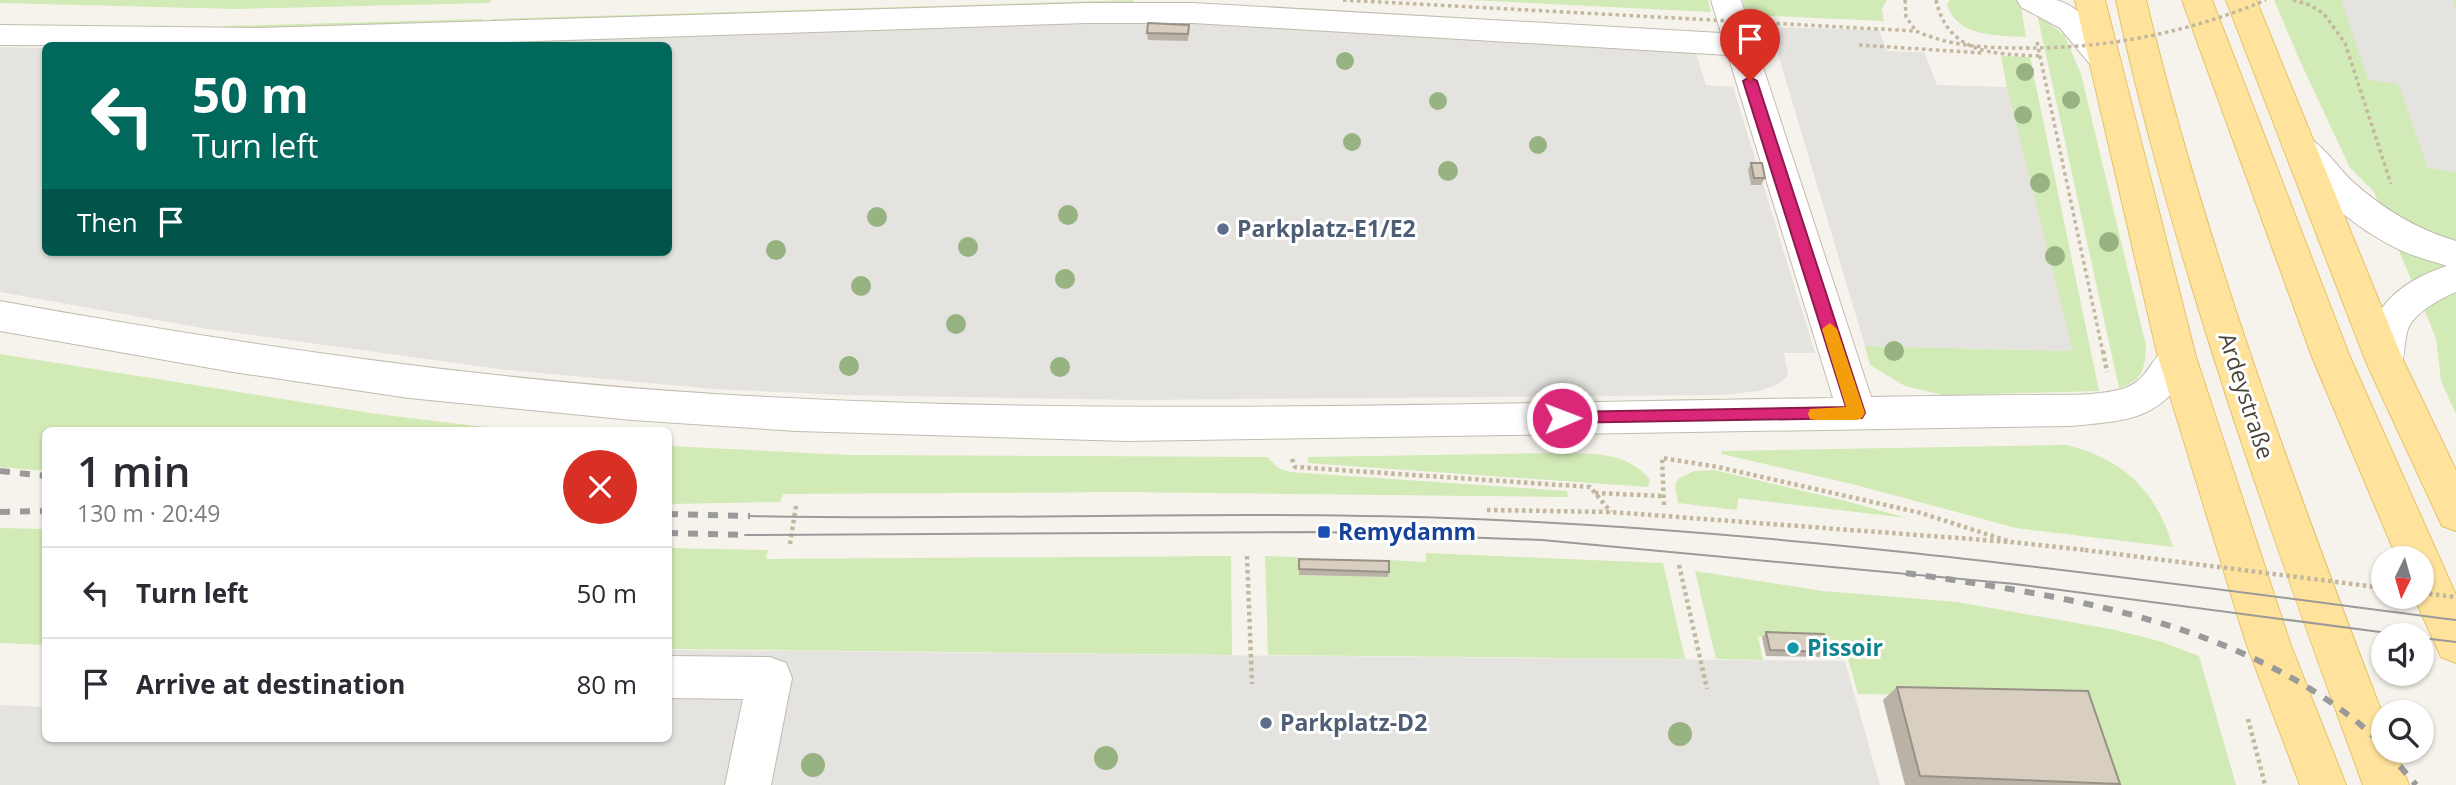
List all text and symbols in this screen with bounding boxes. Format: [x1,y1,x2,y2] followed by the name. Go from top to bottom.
[1720,9,1780,81] pin
[1731,20,1769,58] icon: arrive
[192,61,309,127] text: 50 m
[77,70,168,161] icon: left
[192,124,318,167] text: Turn left
[152,203,190,241] icon: arrive
[77,204,138,240] text: Then
[1237,212,1416,244] place label: Parkplatz-E1/E2
[1215,221,1231,237] marker: Parkplatz-E1/E2
[2211,328,2282,463] street label: Ardeystraße
[1525,381,1599,455] position arrow
[77,442,190,499] text: 1 min
[563,450,637,524] button: close
[77,497,220,529] text: 130 m · 20:49
[1338,515,1476,547] place label: Remydamm
[1316,524,1332,540] marker: Remydamm
[2371,546,2434,609] north arrow
[2371,546,2434,763] map controls
[77,574,115,612] icon: left
[136,575,248,611] text: Turn left
[576,575,637,611] text: 50 m
[2371,623,2434,686] button: sound
[1807,631,1883,663] place label: Pissoir
[1785,640,1801,656] marker: Pissoir
[77,665,115,703] icon: arrive
[136,666,405,702] text: Arrive at destination
[576,666,637,702] text: 80 m
[2371,700,2434,763] button: search
[1280,706,1427,738] place label: Parkplatz-D2
[1258,715,1274,731] marker: Parkplatz-D2

